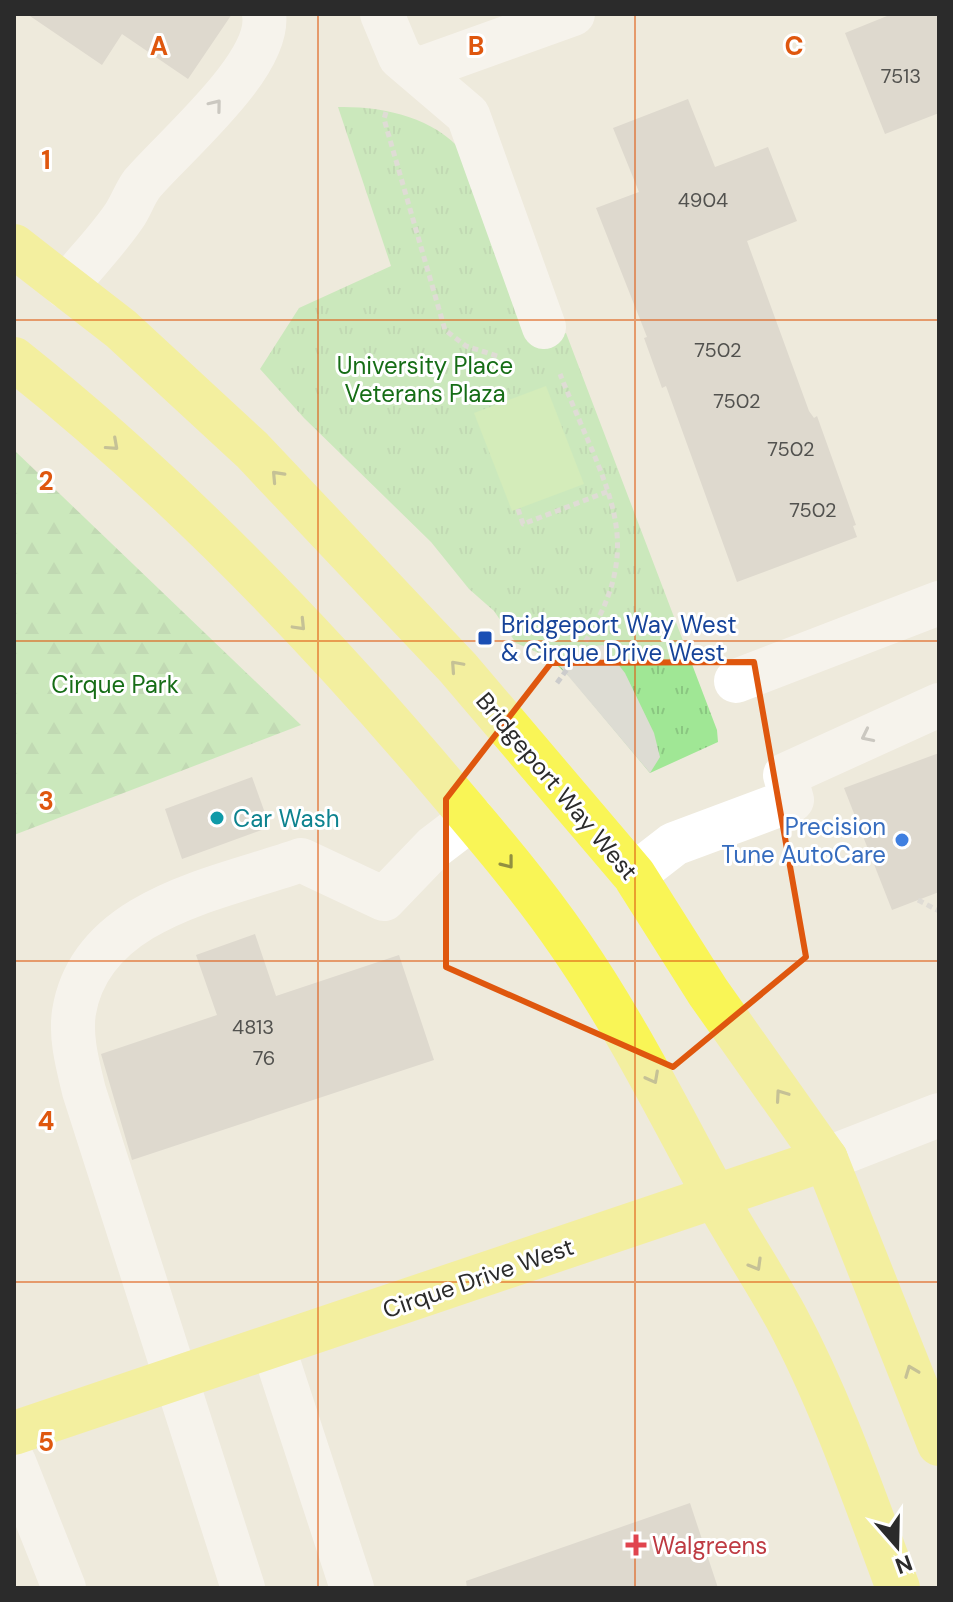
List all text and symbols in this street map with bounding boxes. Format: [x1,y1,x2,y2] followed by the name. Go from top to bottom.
[150,29,168,63] text: A
[468,29,484,63] text: B
[784,29,804,63] text: C
[881,63,921,89] house number: 7513
[206,100,221,114] one-way arrow
[41,143,51,177] text: 1
[678,187,728,213] house number: 4904
[694,337,742,363] house number: 7502
[337,350,513,409] park label: University Place Veterans Plaza
[713,388,761,414] house number: 7502
[104,435,118,450] one-way arrow
[767,436,815,462] house number: 7502
[38,464,54,498] text: 2
[273,471,287,486] one-way arrow
[789,497,837,523] house number: 7502
[501,609,737,668] place label: Bridgeport Way West & Cirque Drive West
[291,616,305,630] one-way arrow
[476,629,494,647] marker: Bridgeport Way West & Cirque Drive West
[451,660,465,675] one-way arrow
[51,669,179,700] park label: Cirque Park
[469,686,645,886] street label: Bridgeport Way West
[861,726,876,742] one-way arrow
[38,784,54,818] text: 3
[233,803,340,834] place label: Car Wash
[208,809,226,827] marker: Car Wash
[721,811,886,870] place label: Precision Tune AutoCare
[893,831,911,849] marker: Precision Tune AutoCare
[498,854,512,869] one-way arrow
[232,1014,274,1040] house number: 4813
[253,1045,275,1071] house number: 76
[644,1070,659,1084] one-way arrow
[776,1090,791,1104] one-way arrow
[38,1104,54,1138] text: 4
[378,1231,578,1325] street label: Cirque Drive West
[746,1256,762,1271] one-way arrow
[904,1365,921,1379] one-way arrow
[38,1425,54,1459] text: 5
[857,1506,937,1586] north arrow
[652,1530,767,1561] place label: Walgreens
[627,1536,645,1554] marker: Walgreens
[891,1548,916,1581] text: N

